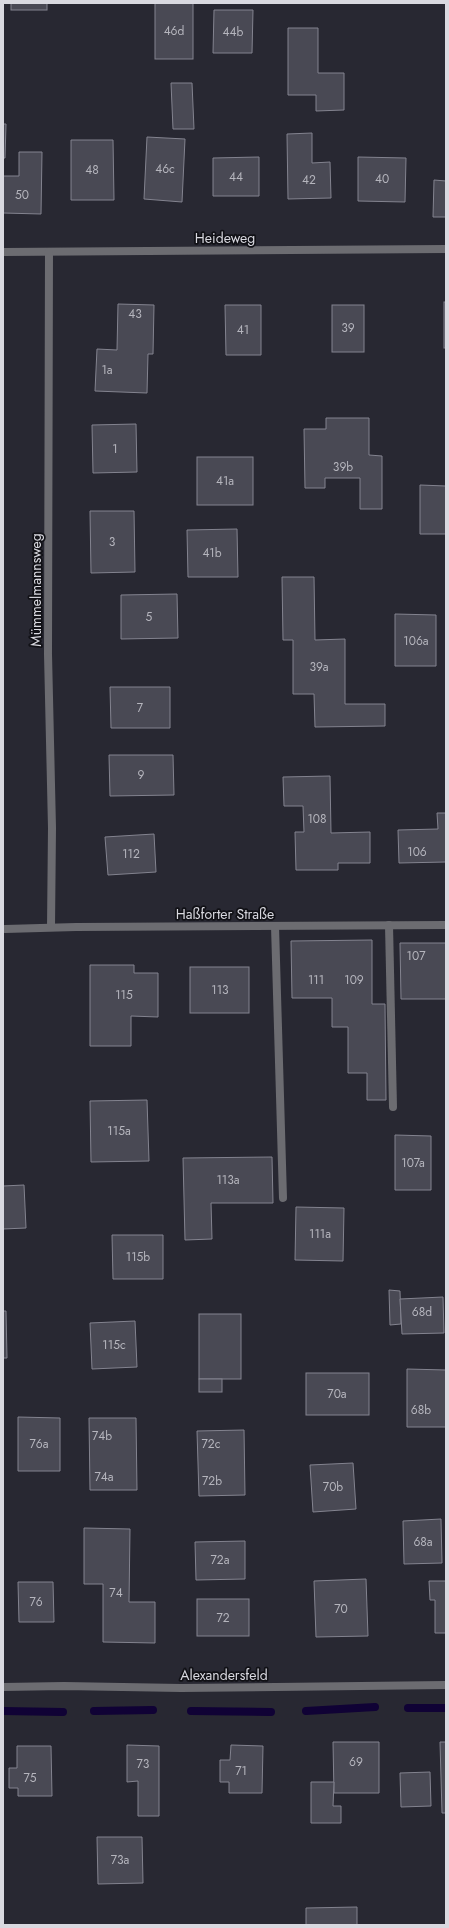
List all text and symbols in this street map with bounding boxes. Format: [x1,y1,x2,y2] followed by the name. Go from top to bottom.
[164,22,184,40] house number: 46d
[223,23,244,41] house number: 44b
[155,160,175,178] house number: 46c
[85,161,99,179] house number: 48
[229,168,243,186] house number: 44
[375,170,389,188] house number: 40
[302,171,316,189] house number: 42
[15,186,29,204] house number: 50
[195,228,255,248] street label: Heideweg
[128,305,142,323] house number: 43
[341,319,355,337] house number: 39
[237,321,249,339] house number: 41
[101,361,113,379] house number: 1a
[112,440,118,458] house number: 1
[333,458,353,476] house number: 39b
[216,472,234,490] house number: 41a
[26,533,46,647] street label: Mümmelmannsweg
[109,533,116,551] house number: 3
[202,544,222,562] house number: 41b
[146,608,153,626] house number: 5
[403,632,429,650] house number: 106a
[310,658,329,676] house number: 39a
[137,699,144,717] house number: 7
[138,766,145,784] house number: 9
[307,810,327,828] house number: 108
[407,843,427,861] house number: 106
[122,845,140,863] house number: 112
[176,904,274,924] street label: Haßforter Straße
[407,947,426,965] house number: 107
[308,971,324,989] house number: 111
[344,971,364,989] house number: 109
[211,981,229,999] house number: 113
[115,986,133,1004] house number: 115
[107,1122,131,1140] house number: 115a
[401,1154,425,1172] house number: 107a
[216,1171,240,1189] house number: 113a
[309,1225,331,1243] house number: 111a
[126,1248,150,1266] house number: 115b
[412,1303,432,1321] house number: 68d
[102,1336,126,1354] house number: 115c
[327,1385,347,1403] house number: 70a
[411,1401,431,1419] house number: 68b
[92,1427,112,1445] house number: 74b
[30,1435,49,1453] house number: 76a
[202,1435,221,1453] house number: 72c
[94,1468,114,1486] house number: 74a
[202,1472,222,1490] house number: 72b
[323,1478,343,1496] house number: 70b
[413,1533,433,1551] house number: 68a
[211,1551,230,1569] house number: 72a
[109,1584,123,1602] house number: 74
[29,1593,43,1611] house number: 76
[334,1600,348,1618] house number: 70
[216,1609,230,1627] house number: 72
[180,1665,268,1685] street label: Alexandersfeld
[349,1753,363,1771] house number: 69
[137,1755,150,1773] house number: 73
[235,1762,247,1780] house number: 71
[23,1769,37,1787] house number: 75
[111,1851,130,1869] house number: 73a

